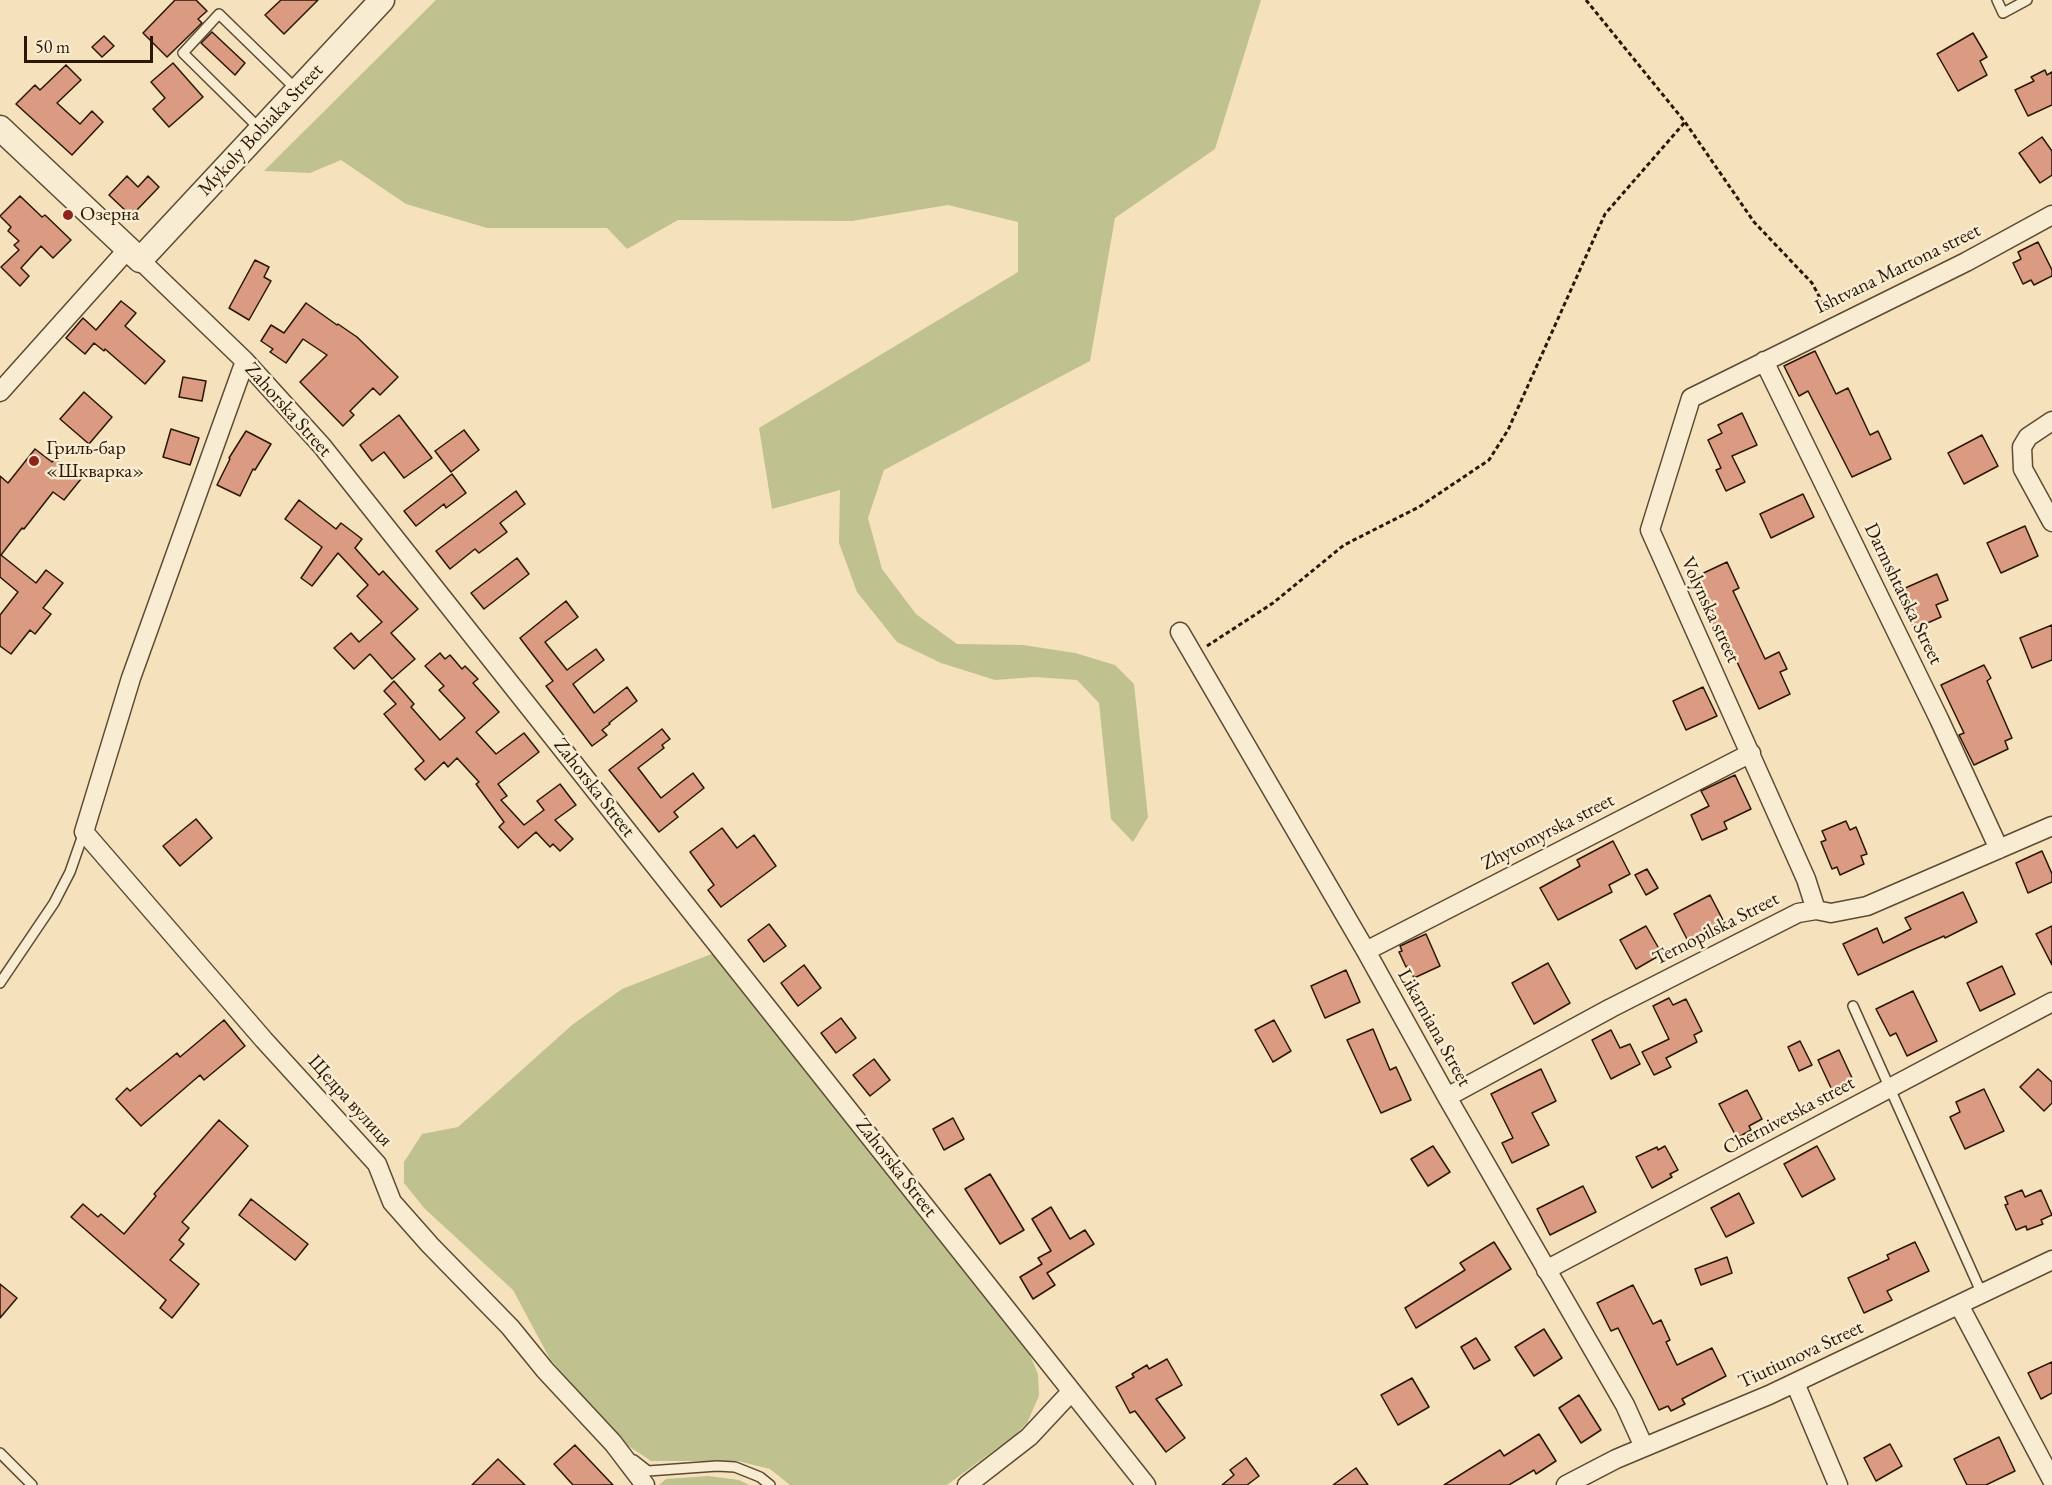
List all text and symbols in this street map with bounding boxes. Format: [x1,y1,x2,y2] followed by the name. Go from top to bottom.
[27,24,156,62] scale bar
[35,35,70,58] text: 50 m
[193,59,329,201] street label: Mykoly Bobiaka Street
[80,203,139,227] place label: Озерна
[61,208,75,222] marker: Озерна
[1811,219,1985,319] street label: Ishtvana Martona street
[239,358,337,462] street label: Zahorska Street
[46,437,144,484] place label: Гриль-бар «Шкварка»
[27,454,41,468] marker: Гриль-бар «Шкварка»
[1858,519,1948,669] street label: Darmshtatska Street
[1675,553,1745,667] street label: Volynska street
[548,734,640,842] street label: Zahorska Street
[1478,788,1618,876] street label: Zhytomyrska street
[1649,887,1783,971] street label: Ternopilska Street
[1392,965,1476,1091] street label: Likarniana Street
[302,1050,398,1152] street label: Щедра вулиця
[1719,1071,1859,1161] street label: Chernivetska street
[850,1114,942,1222] street label: Zahorska Street
[1735,1316,1867,1394] street label: Tiutiunova Street

